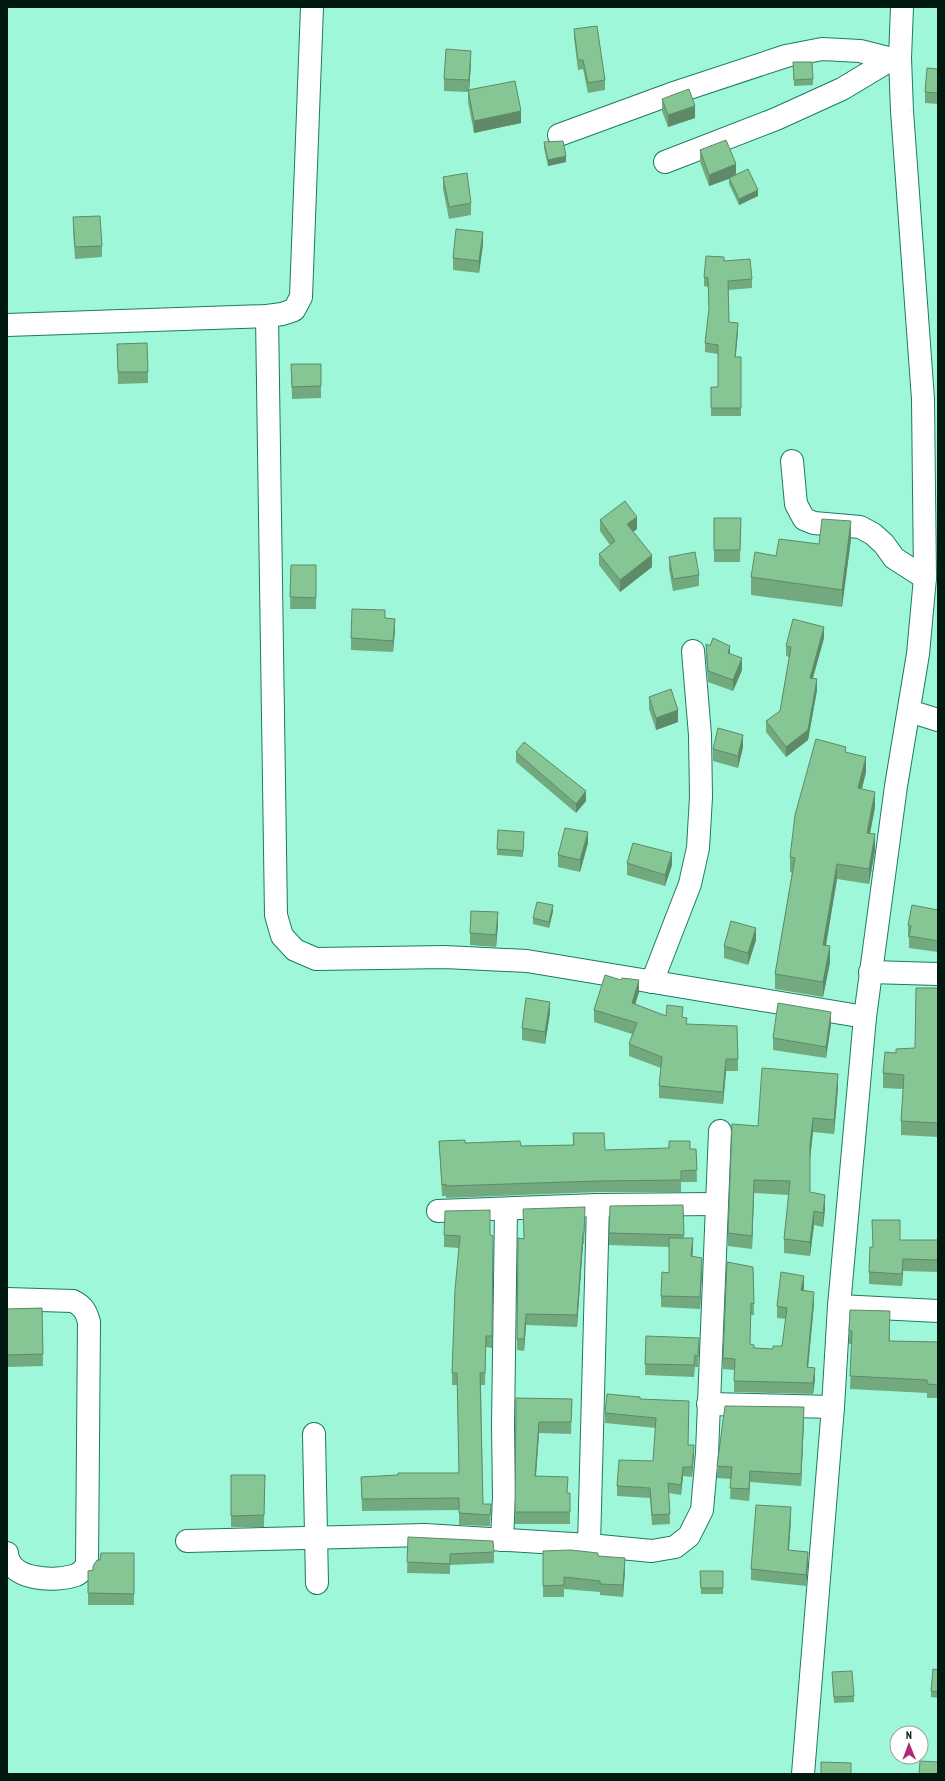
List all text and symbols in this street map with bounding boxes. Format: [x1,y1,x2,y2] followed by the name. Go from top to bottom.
[889,1725,929,1765] north arrow
[906,1728,912,1742] text: N

